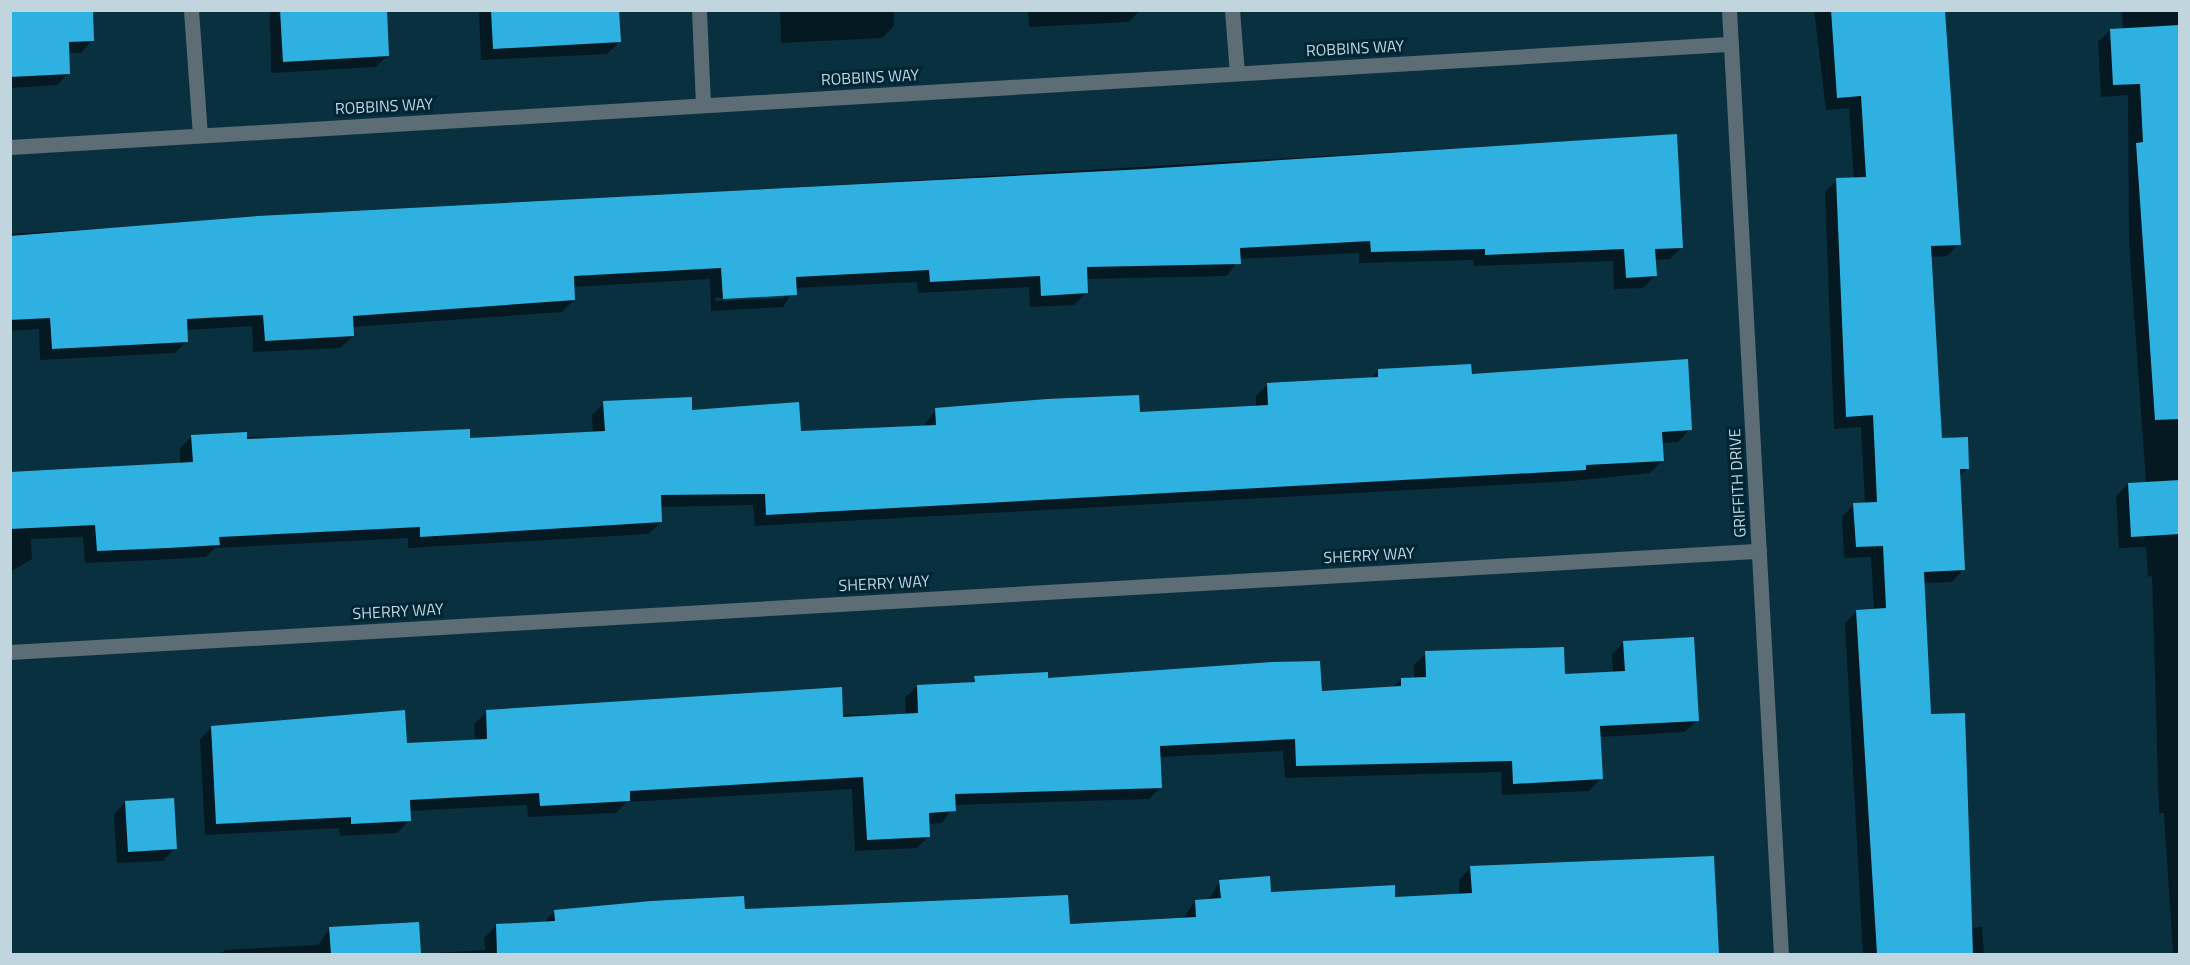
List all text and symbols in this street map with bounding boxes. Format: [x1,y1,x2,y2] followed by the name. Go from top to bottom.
[1305,36,1405,60] street label: ROBBINS WAY
[820,65,920,89] street label: ROBBINS WAY
[334,94,434,118] street label: ROBBINS WAY
[1725,428,1749,538] street label: GRIFFITH DRIVE
[1323,543,1415,567] street label: SHERRY WAY
[838,571,930,595] street label: SHERRY WAY
[352,599,444,623] street label: SHERRY WAY

